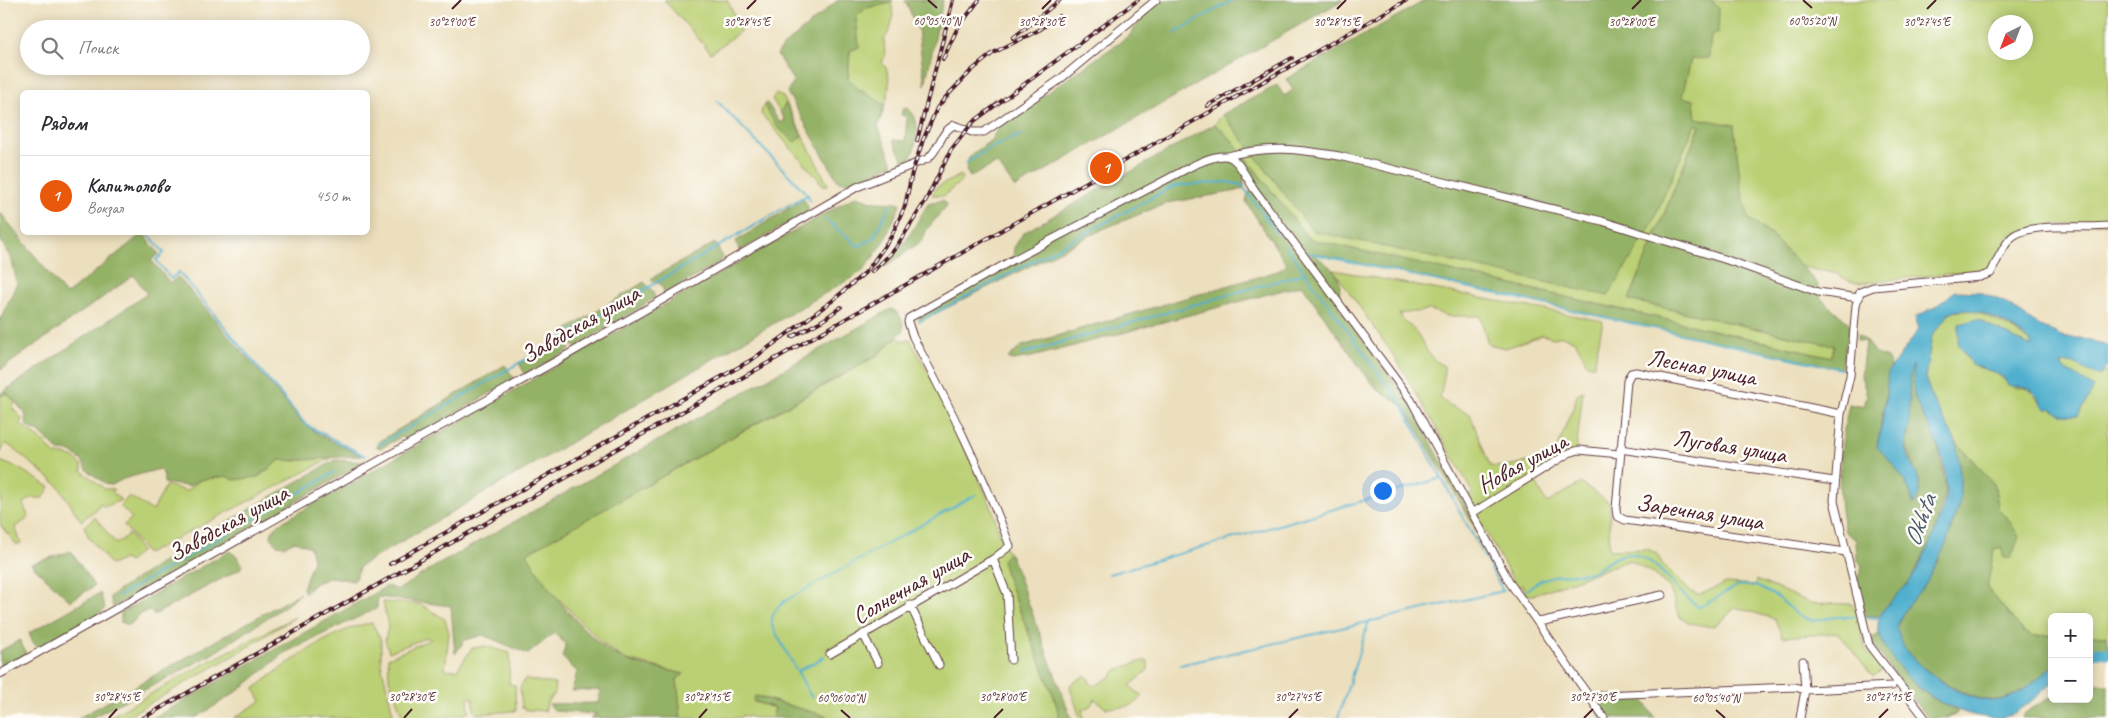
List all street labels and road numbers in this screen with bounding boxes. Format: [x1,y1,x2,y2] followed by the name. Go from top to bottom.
[515,277,646,370] street label: Заводская улица
[1645,342,1761,393] street label: Лесная улица
[1671,422,1790,470] street label: Луговая улица
[1472,425,1574,500] street label: Новая улица
[163,477,295,568] street label: Заводская улица
[1634,487,1767,537] street label: Заречная улица
[847,539,977,631] street label: Солнечная улица

